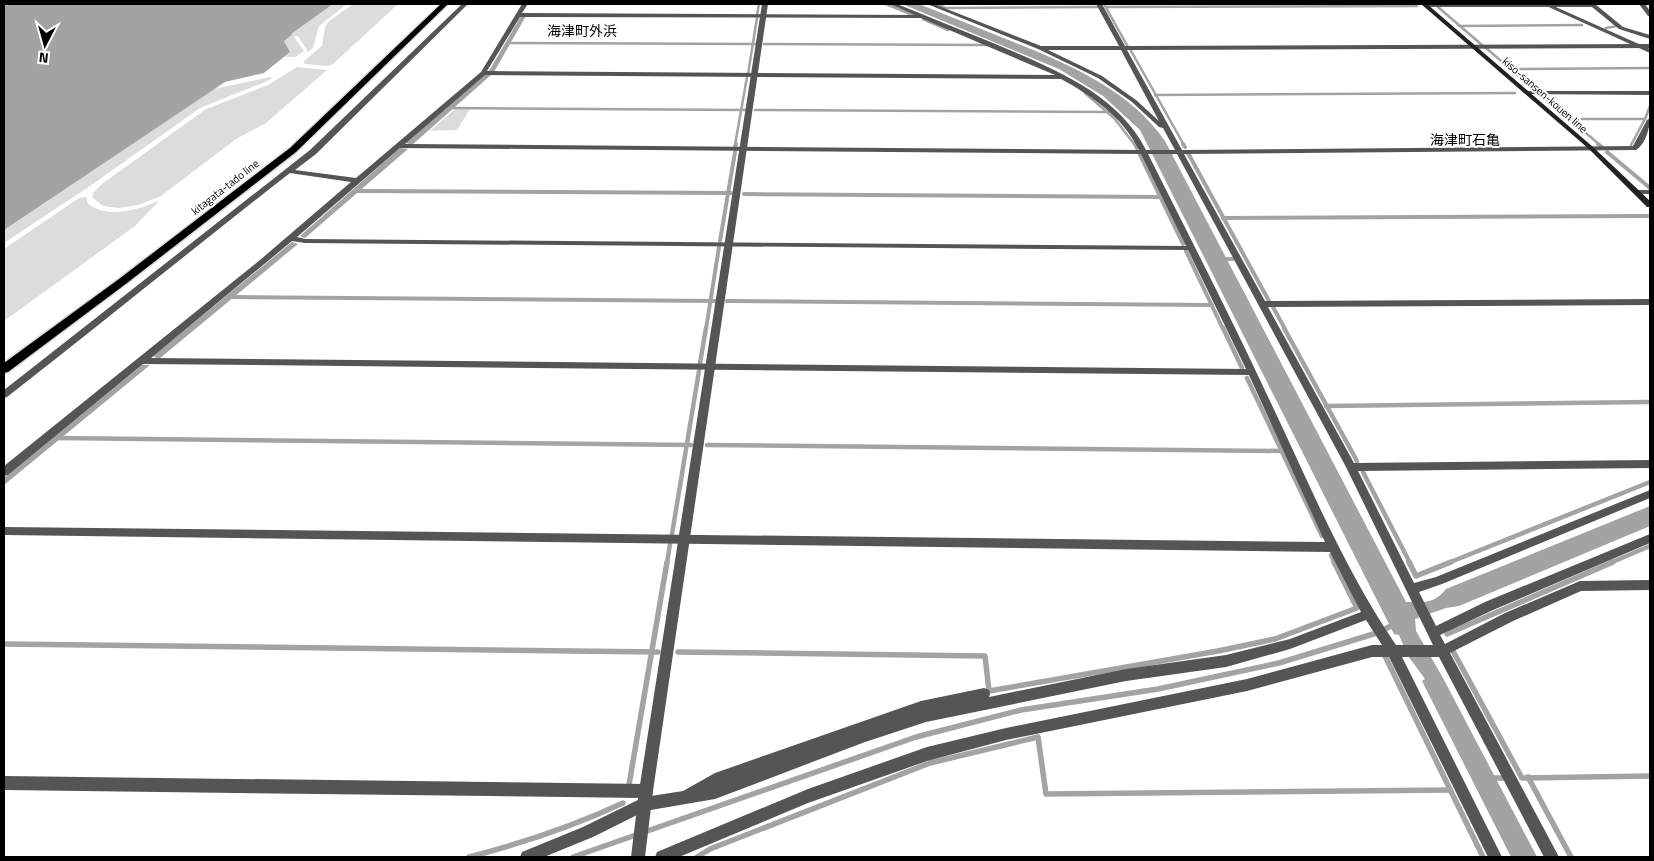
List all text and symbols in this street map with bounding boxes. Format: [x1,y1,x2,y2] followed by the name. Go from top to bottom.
[20,20,70,70] north arrow
[547,20,617,41] district label: 海津町外浜
[38,47,50,69] text: N
[1499,53,1591,137] street label: kiso-sansen-kouen line
[1430,129,1500,150] district label: 海津町石亀
[188,155,263,219] street label: kitagata-tado line

